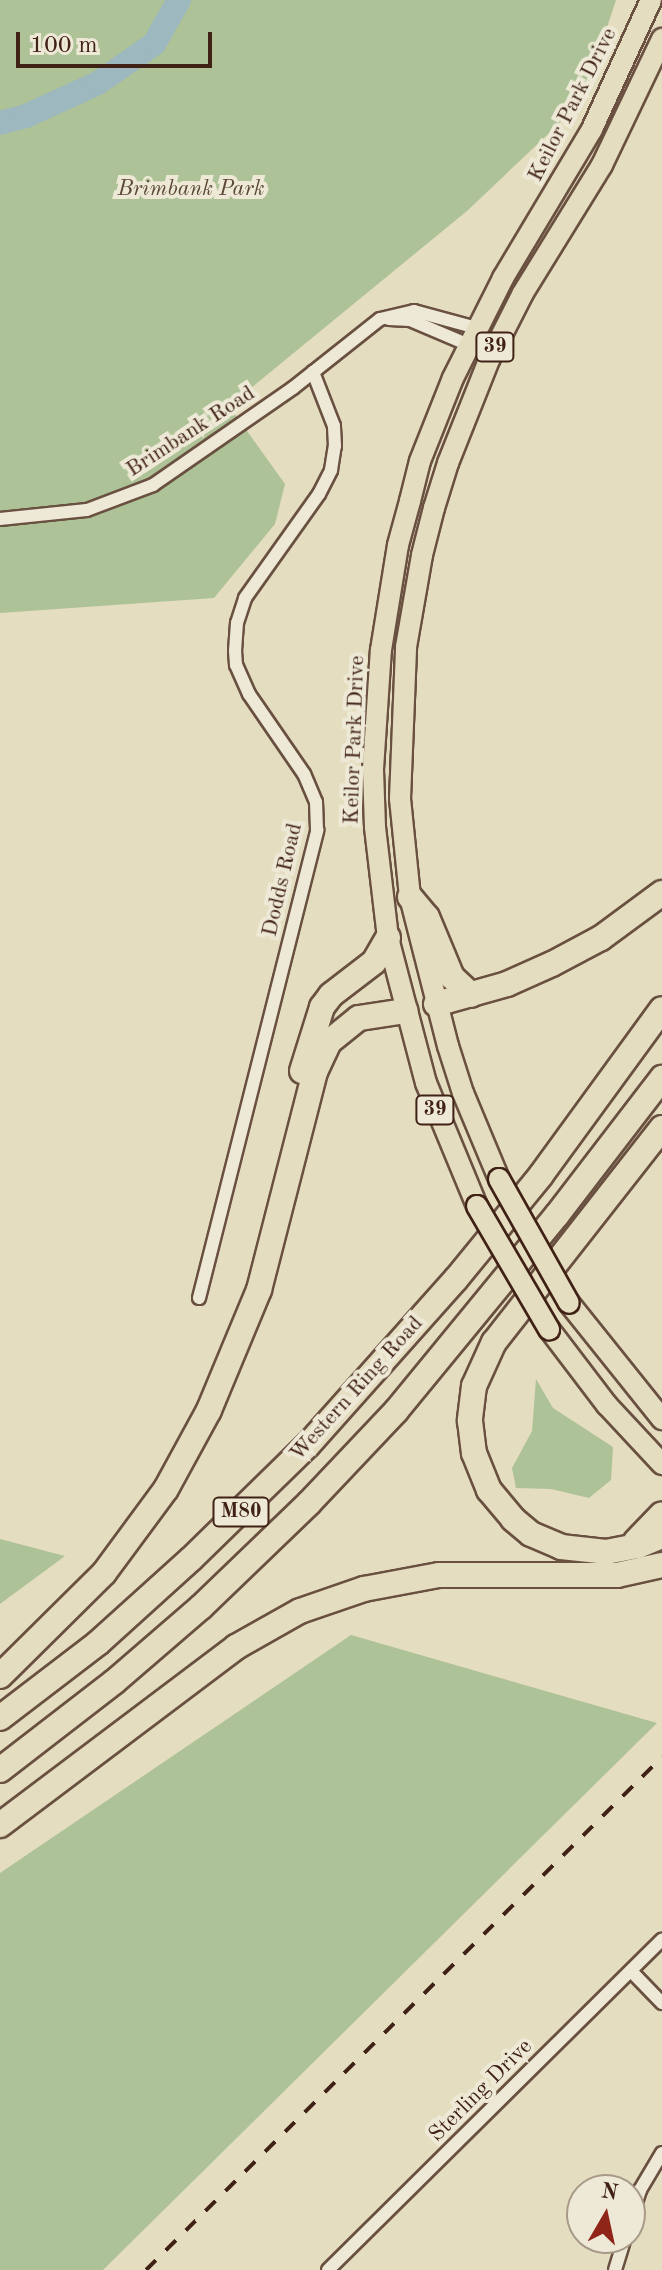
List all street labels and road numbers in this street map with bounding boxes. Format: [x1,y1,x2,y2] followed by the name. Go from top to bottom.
[523,24,623,186] street label: Keilor Park Drive
[475,331,515,363] road number: 39
[122,381,260,483] street label: Brimbank Road
[339,655,371,825] street label: Keilor Park Drive
[257,821,309,939] street label: Dodds Road
[415,1094,455,1126] road number: 39
[285,1311,429,1467] street label: Western Ring Road
[211,1496,271,1528] road number: M80
[424,2034,538,2148] street label: Sterling Drive

